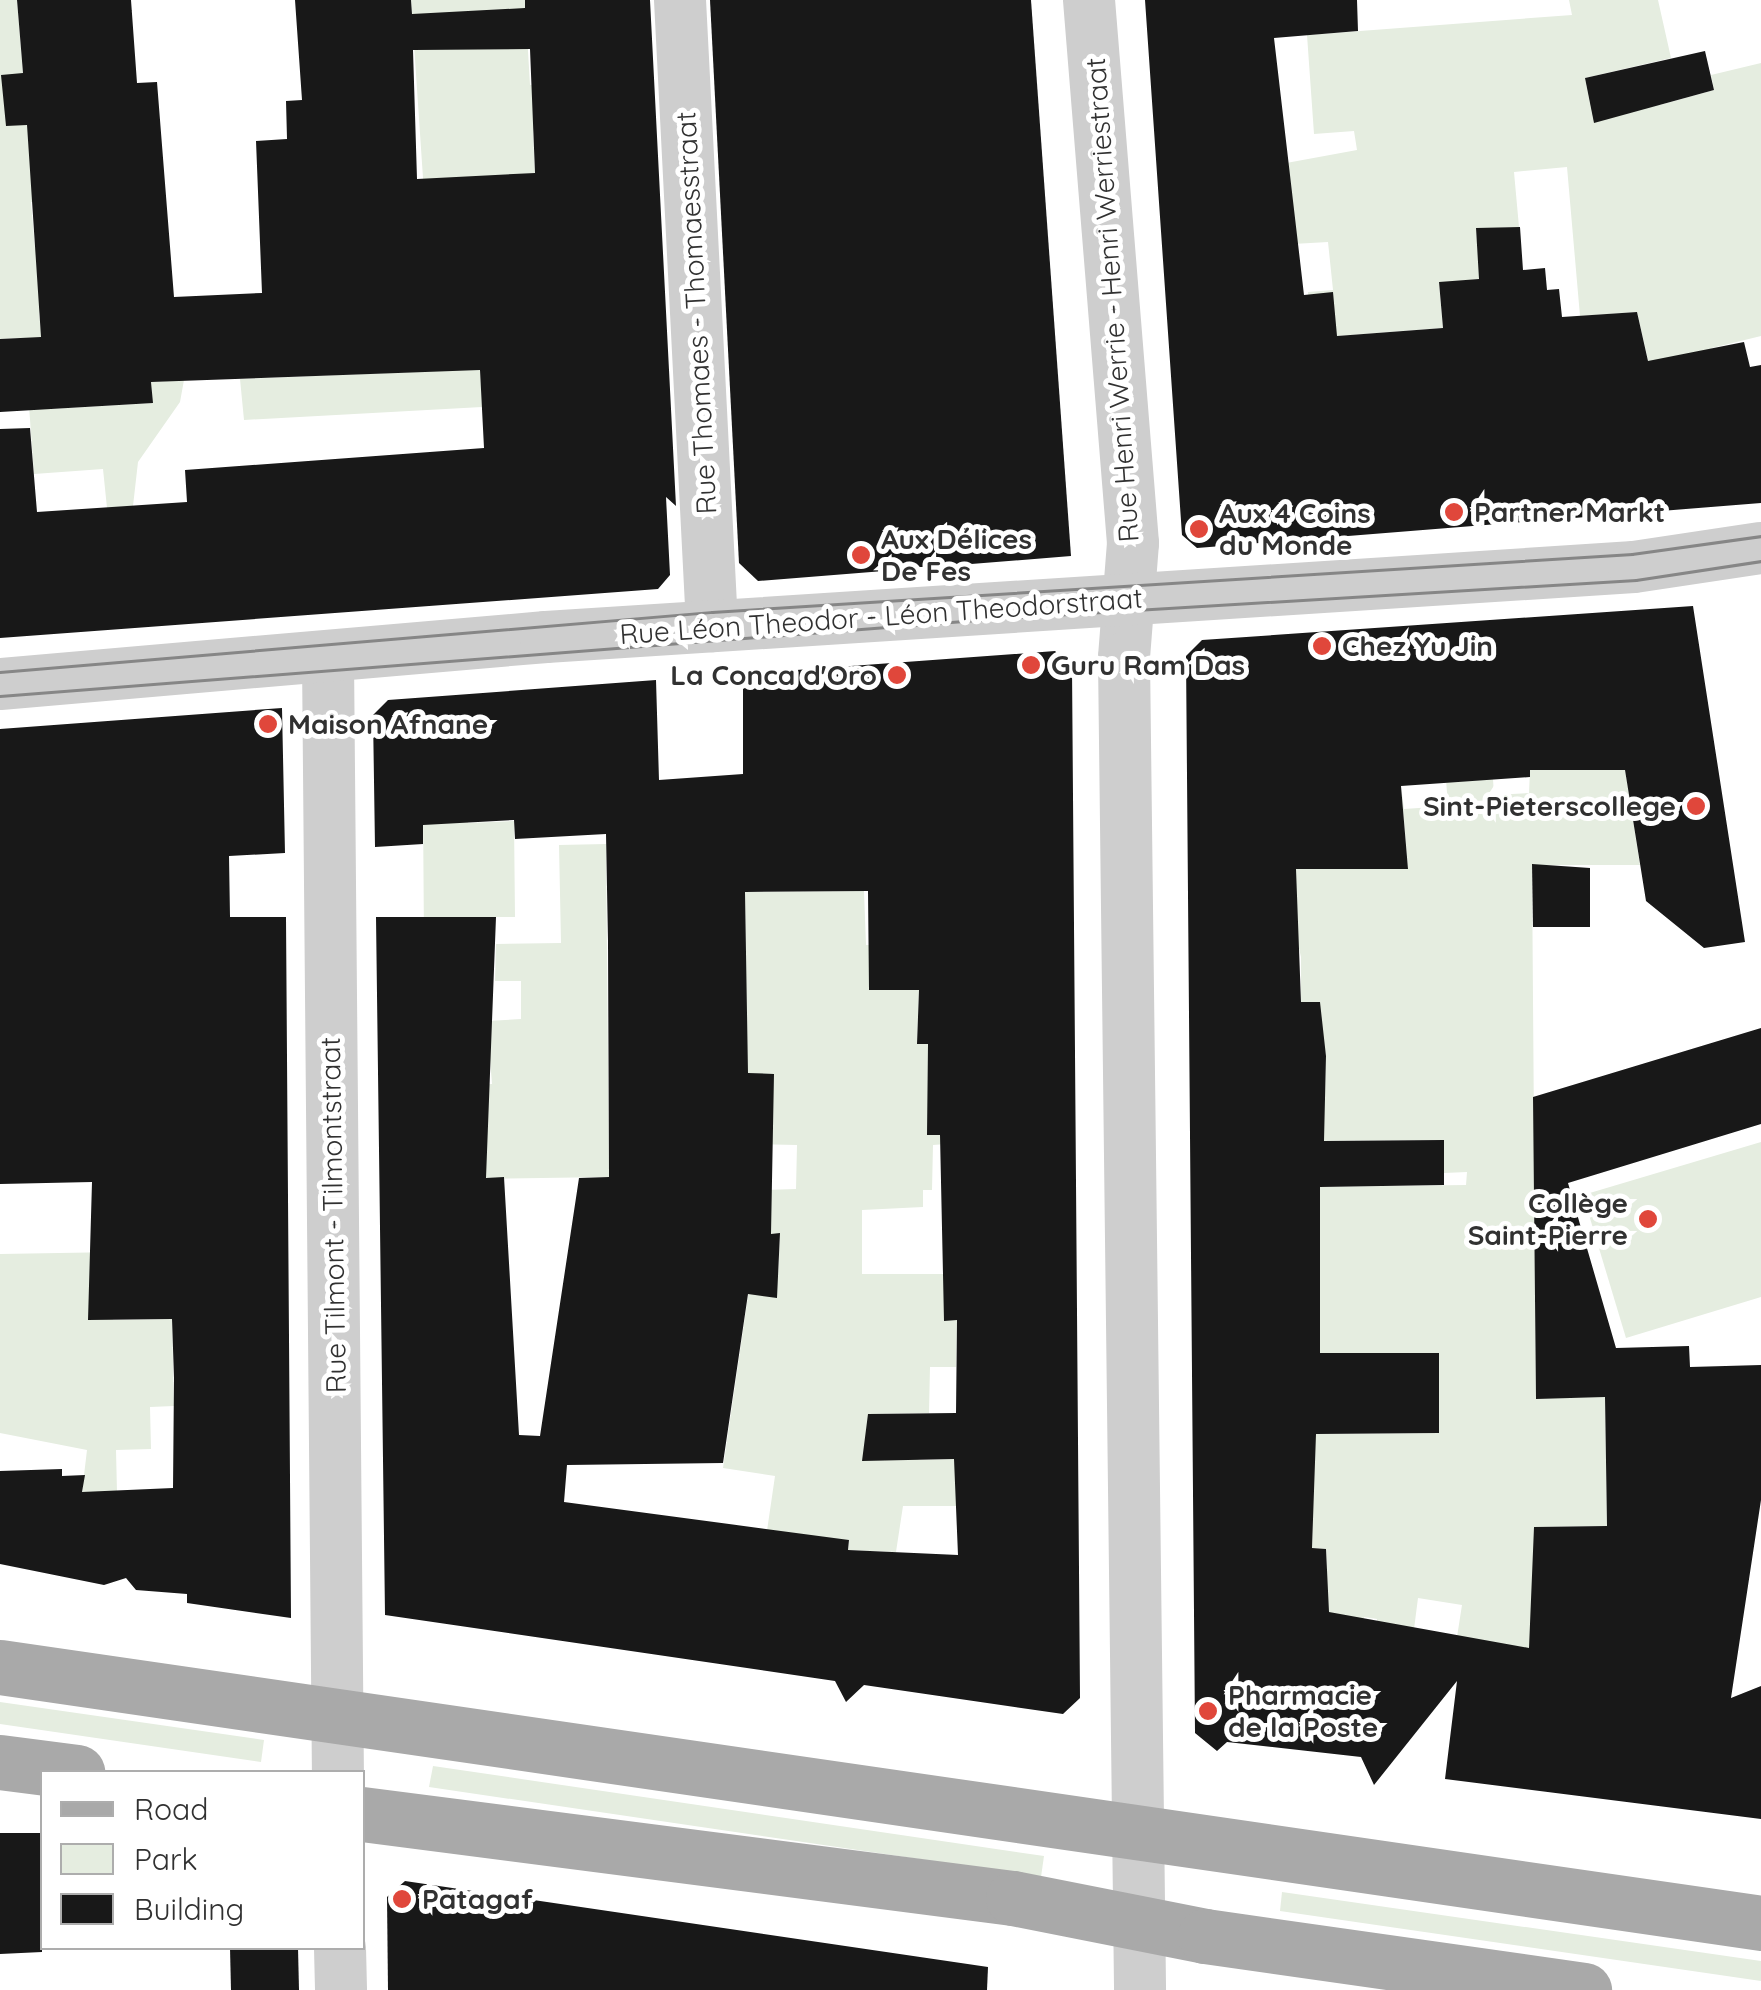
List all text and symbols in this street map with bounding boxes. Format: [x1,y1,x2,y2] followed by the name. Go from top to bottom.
[1078,57,1146,543] street label: Rue Henri Werrie - Henri Werriestraat
[669,111,723,515] street label: Rue Thomaes - Thomaesstraat
[1474,495,1665,529] place label: Partner Markt
[1219,496,1371,562] place label: Aux 4 Coins du Monde
[1443,501,1465,523] marker: Partner Markt
[1188,518,1210,540] marker: Aux 4 Coins du Monde
[881,522,1032,588] place label: Aux Délices De Fes
[850,544,872,566] marker: Aux Délices De Fes
[618,581,1144,651] street label: Rue Léon Theodor - Léon Theodorstraat
[1342,629,1493,663] place label: Chez Yu Jin
[1311,635,1333,657] marker: Chez Yu Jin
[1051,648,1245,682] place label: Guru Ram Das
[1020,654,1042,676] marker: Guru Ram Das
[670,658,877,692] place label: La Conca d'Oro
[886,664,908,686] marker: La Conca d'Oro
[288,707,488,741] place label: Maison Afnane
[257,713,279,735] marker: Maison Afnane
[1423,789,1676,823] place label: Sint-Pieterscollege
[1685,795,1707,817] marker: Sint-Pieterscollege
[313,1037,353,1393] street label: Rue Tilmont - Tilmontstraat
[1468,1186,1628,1252] place label: Collège Saint-Pierre
[1637,1208,1659,1230] marker: Collège Saint-Pierre
[1228,1678,1378,1744] place label: Pharmacie de la Poste
[1197,1700,1219,1722] marker: Pharmacie de la Poste
[40,1770,365,1950] legend
[134,1790,208,1828] text: Road
[134,1840,198,1878] text: Park
[422,1882,533,1916] place label: Patagaf
[391,1888,413,1910] marker: Patagaf
[134,1890,244,1928] text: Building

